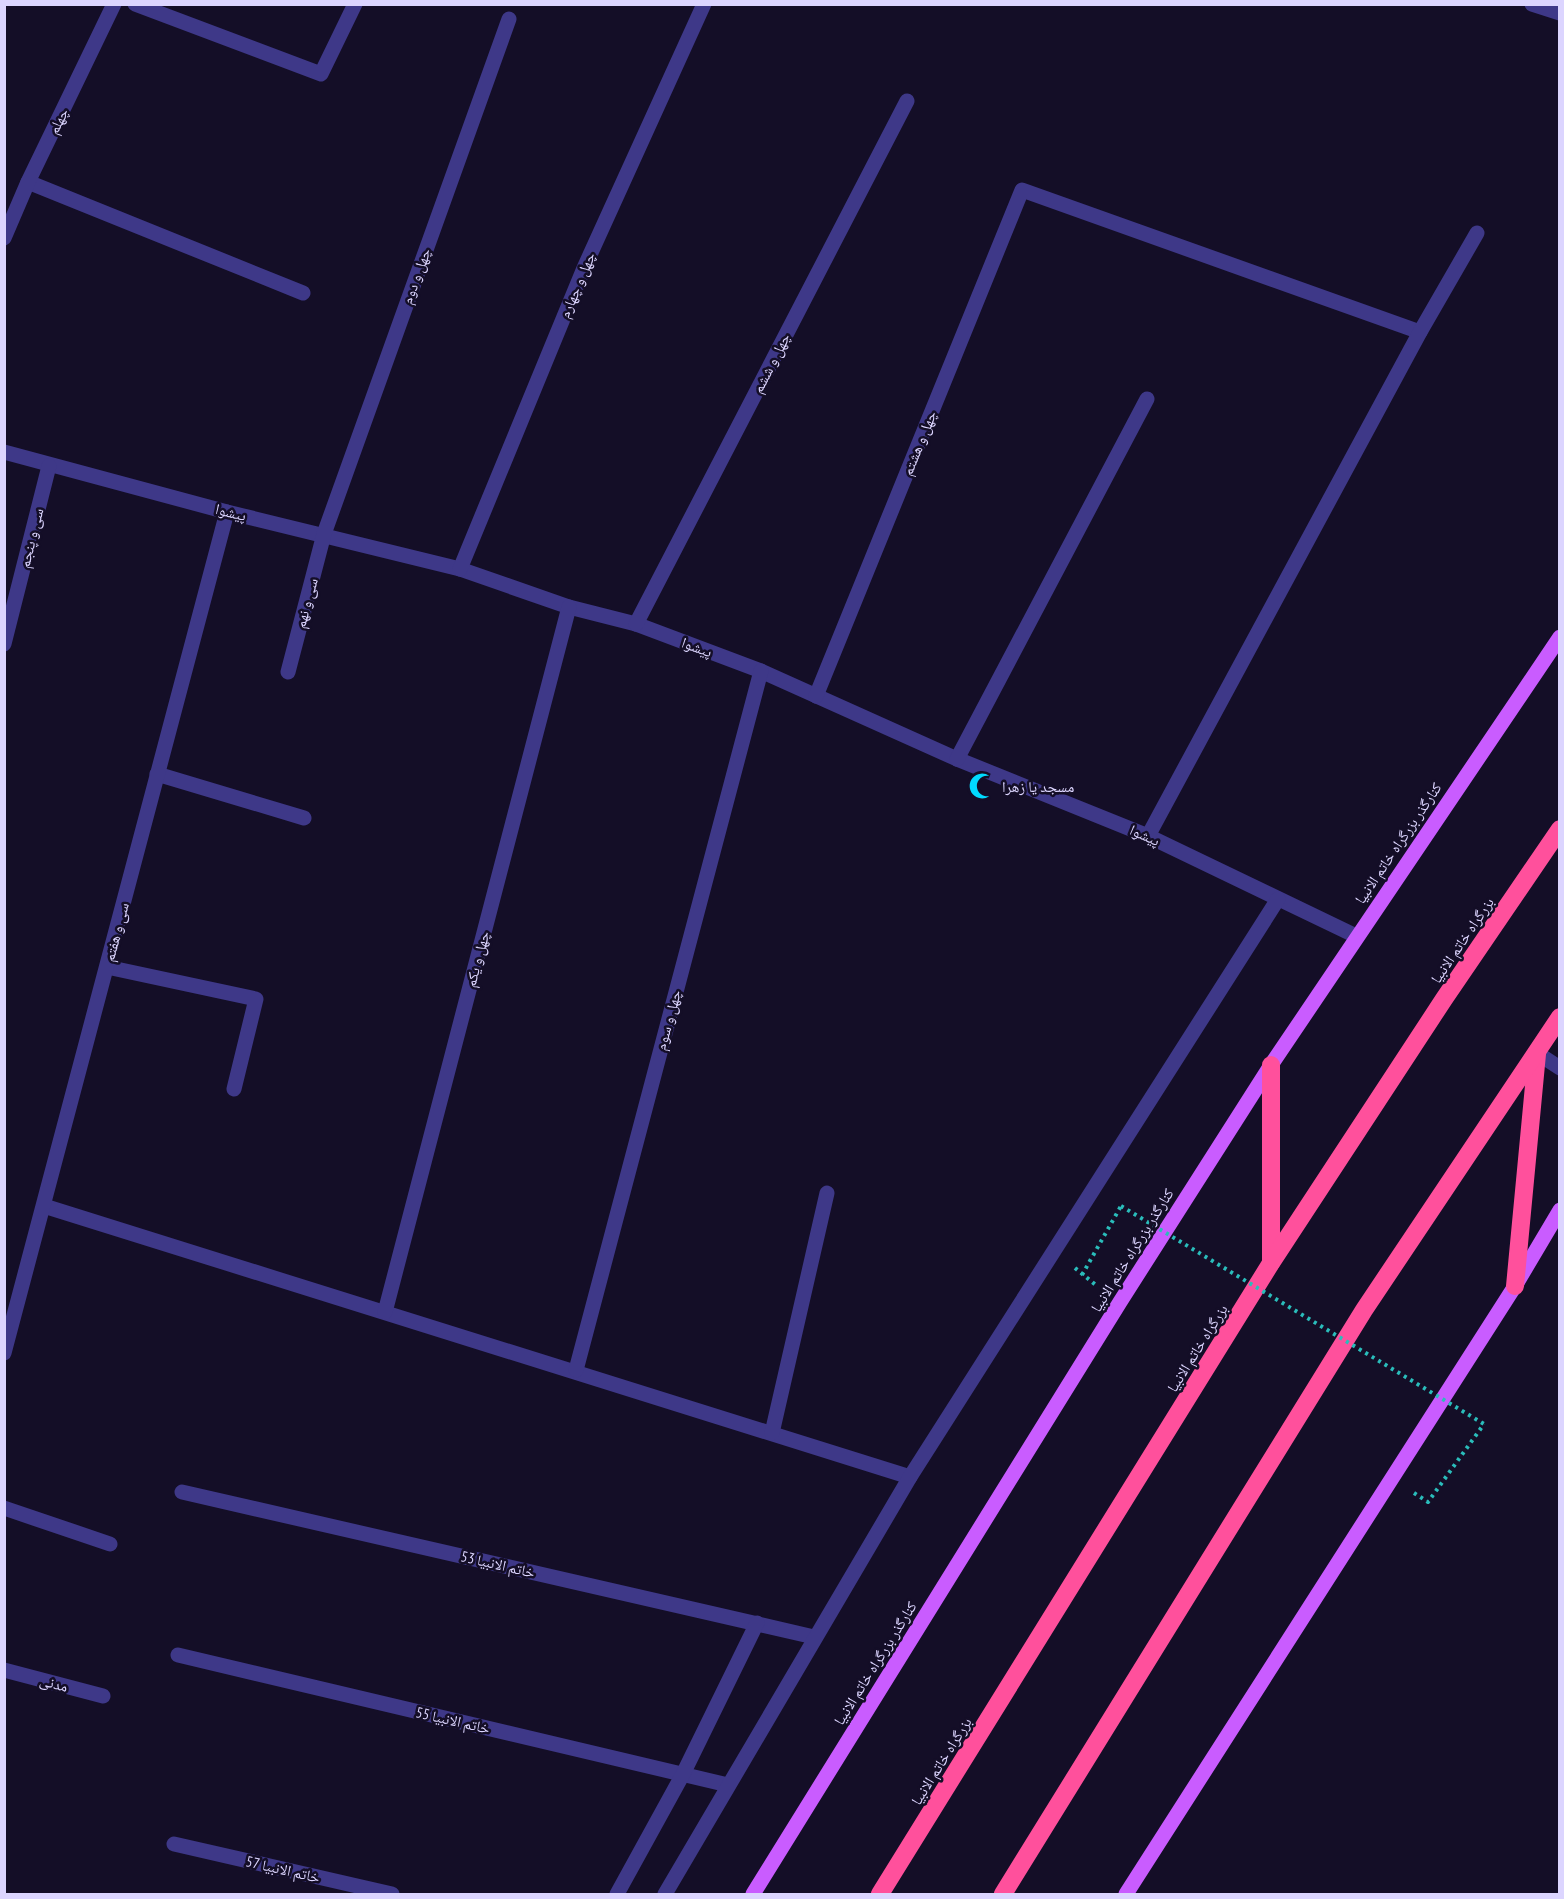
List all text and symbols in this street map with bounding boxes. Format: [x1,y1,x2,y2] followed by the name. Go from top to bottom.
[44,104,74,138] street label: چهلم
[397,245,436,307] street label: چهل و دوم
[555,249,600,321] street label: چهل و چهارم
[748,329,795,397] street label: چهل و ششم
[897,407,942,479] street label: چهل و هشتم
[214,499,248,525] street label: پیشوا
[14,506,49,570] street label: سی و پنجم
[290,576,323,631] street label: سی و نهم
[679,633,715,661] street label: پیشوا
[967,771,997,801] mosque icon: مسجد یا زهرا
[1002,777,1074,796] place label: مسجد یا زهرا
[1350,779,1446,908] street label: کنارگذر بزرگراه خاتم الانبیا
[1127,820,1163,850] street label: پیشوا
[1426,893,1499,987] street label: بزرگراه خاتم الانبیا
[99,900,134,964] street label: سی و هفتم
[460,928,495,989] street label: چهل و یکم
[651,987,686,1053] street label: چهل و سوم
[1086,1185,1179,1316] street label: کنارگذر بزرگراه خاتم الانبیا
[1163,1301,1232,1396] street label: بزرگراه خاتم الانبیا
[459,1546,537,1583] street label: خاتم الانبیا 53
[829,1598,922,1729] street label: کنارگذر بزرگراه خاتم الانبیا
[38,1670,70,1697] street label: مدنی
[414,1702,492,1739] street label: خاتم الانبیا 55
[907,1714,976,1809] street label: بزرگراه خاتم الانبیا
[244,1851,322,1888] street label: خاتم الانبیا 57

